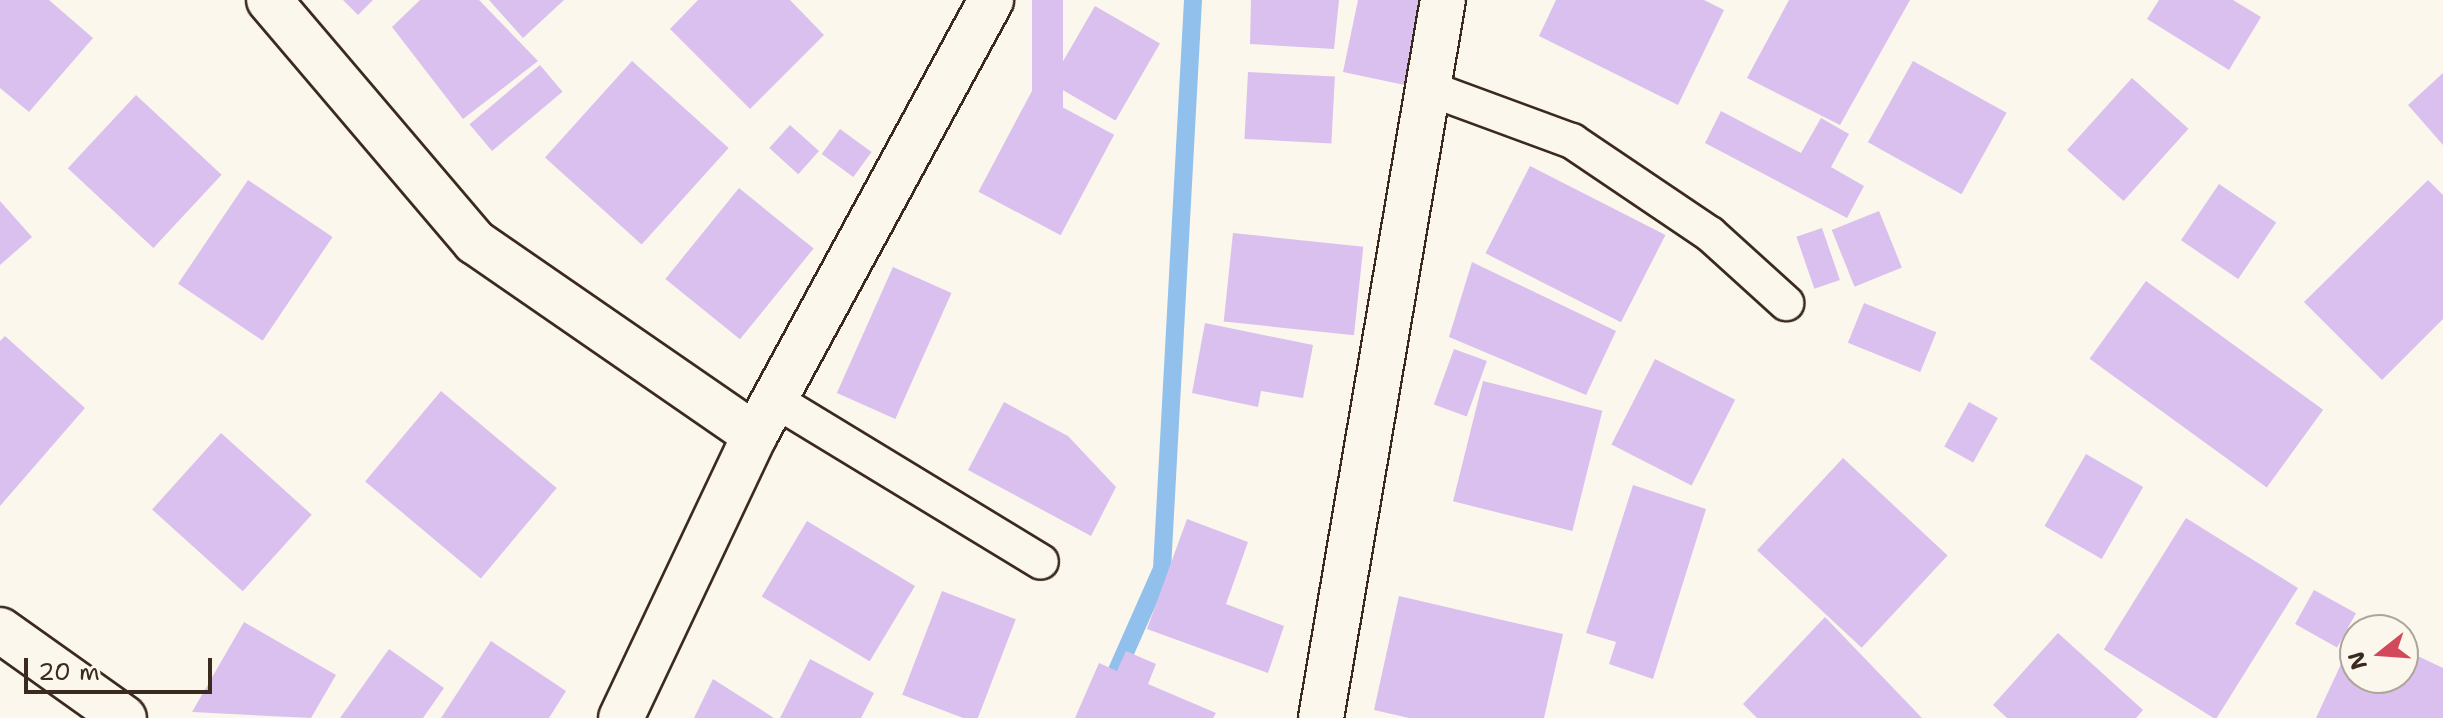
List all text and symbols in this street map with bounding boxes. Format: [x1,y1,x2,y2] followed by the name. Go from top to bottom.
[2339,614,2419,694] north arrow
[28,642,216,692] scale bar
[2341,648,2374,673] text: N
[38,656,100,688] text: 20 m

